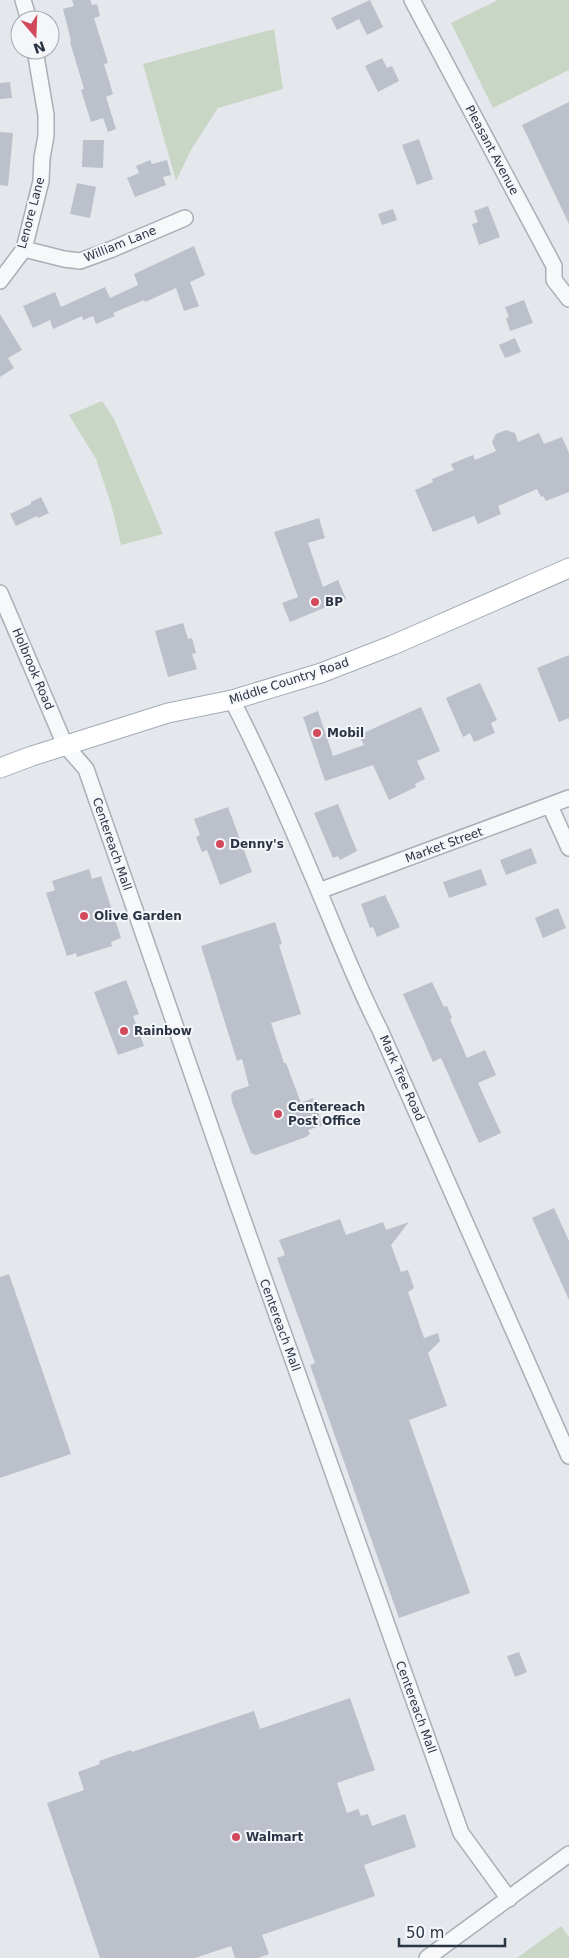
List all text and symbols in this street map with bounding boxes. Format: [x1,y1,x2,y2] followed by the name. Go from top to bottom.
[10,10,60,60] north arrow
[31,38,47,57] text: N
[462,103,522,197] street label: Pleasant Avenue
[15,176,47,250] street label: Lenore Lane
[82,223,158,265] street label: William Lane
[325,595,343,609] place label: BP
[309,596,321,608] marker: BP
[9,626,57,712] street label: Holbrook Road
[227,655,351,707] street label: Middle Country Road
[327,726,364,740] place label: Mobil
[311,727,323,739] marker: Mobil
[90,796,134,892] street label: Centereach Mall
[403,824,485,866] street label: Market Street
[230,837,284,851] place label: Denny's
[214,838,226,850] marker: Denny's
[94,909,182,923] place label: Olive Garden
[78,910,90,922] marker: Olive Garden
[134,1024,192,1038] place label: Rainbow
[118,1025,130,1037] marker: Rainbow
[377,1033,427,1123] street label: Mark Tree Road
[288,1100,365,1128] place label: Centereach Post Office
[272,1108,284,1120] marker: Centereach Post Office
[257,1277,303,1373] street label: Centereach Mall
[393,1659,439,1755] street label: Centereach Mall
[246,1830,304,1844] place label: Walmart
[230,1831,242,1843] marker: Walmart
[399,1916,505,1948] scale bar
[406,1924,444,1942] text: 50 m

